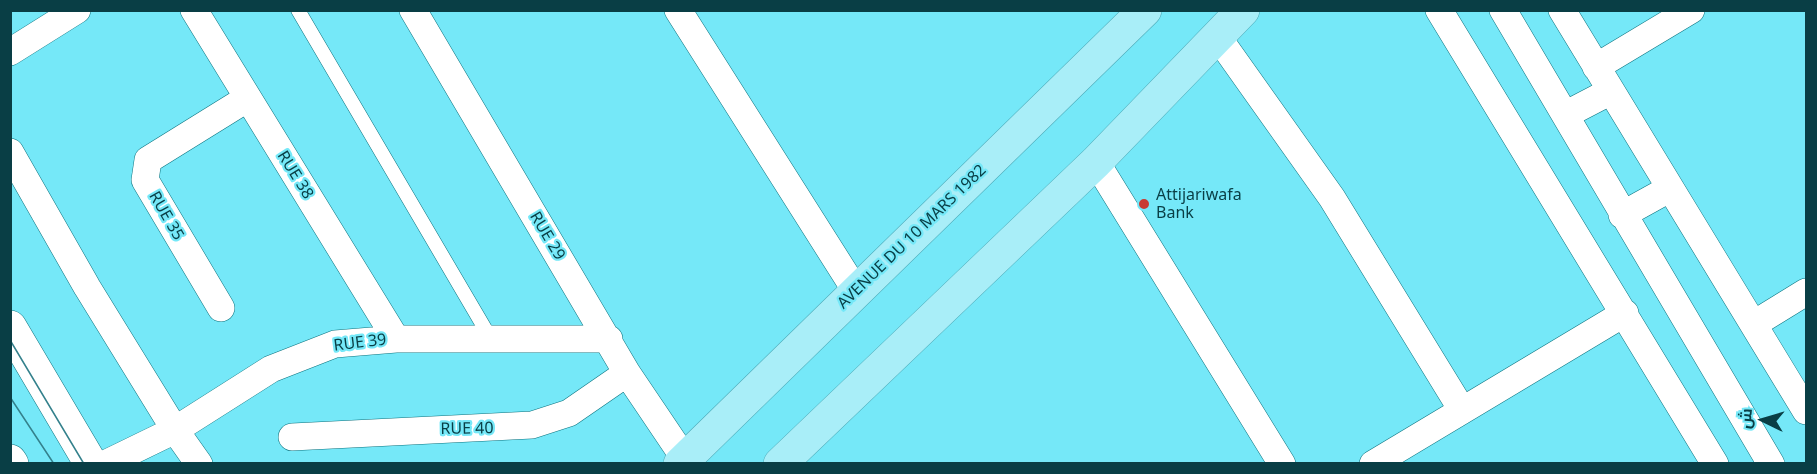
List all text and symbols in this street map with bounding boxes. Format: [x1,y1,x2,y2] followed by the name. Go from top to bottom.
[273,147,317,203] street label: RUE 38
[834,161,990,313] street label: AVENUE DU 10 MARS 1982
[1156,185,1242,223] place label: Attijariwafa Bank
[144,188,188,244] street label: RUE 35
[1137,197,1151,211] marker: Attijariwafa Bank
[525,208,569,264] street label: RUE 29
[333,330,387,356] street label: RUE 39
[1733,390,1793,450] north arrow
[1733,407,1757,430] text: ش
[440,419,494,439] street label: RUE 40

